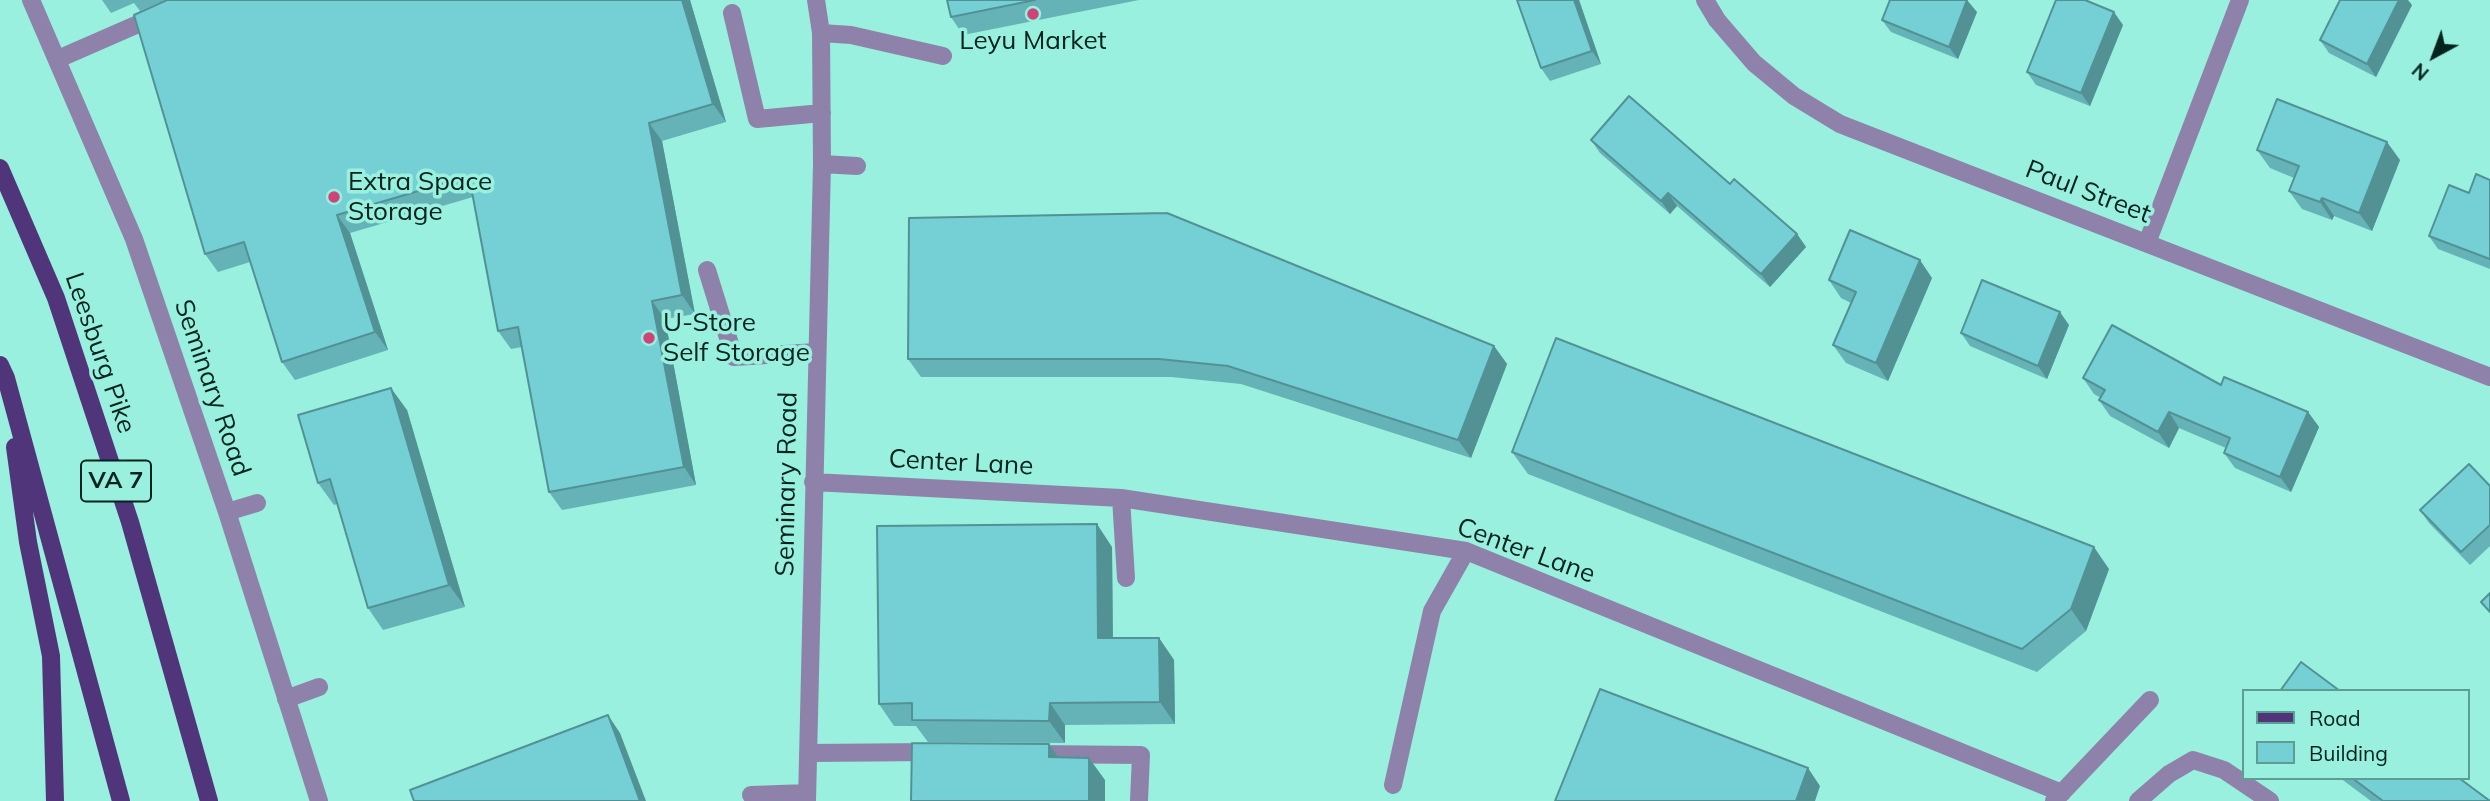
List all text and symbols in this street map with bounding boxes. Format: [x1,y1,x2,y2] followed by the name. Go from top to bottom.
[1025,6,1041,22] marker: Leyu Market
[2399,21,2469,91] north arrow
[959,25,1107,57] place label: Leyu Market
[2407,58,2434,86] text: N
[2021,154,2155,230] street label: Paul Street
[348,166,492,228] place label: Extra Space Storage
[326,189,342,205] marker: Extra Space Storage
[58,269,142,437] street label: Leesburg Pike
[167,296,257,480] street label: Seminary Road
[663,307,810,368] place label: U-Store Self Storage
[641,330,657,346] marker: U-Store Self Storage
[770,391,804,577] street label: Seminary Road
[888,444,1034,482] street label: Center Lane
[81,460,151,502] road number: VA 7
[1453,512,1599,590] street label: Center Lane
[2242,689,2469,780] legend
[2309,705,2360,731] text: Road
[2309,740,2388,766] text: Building

